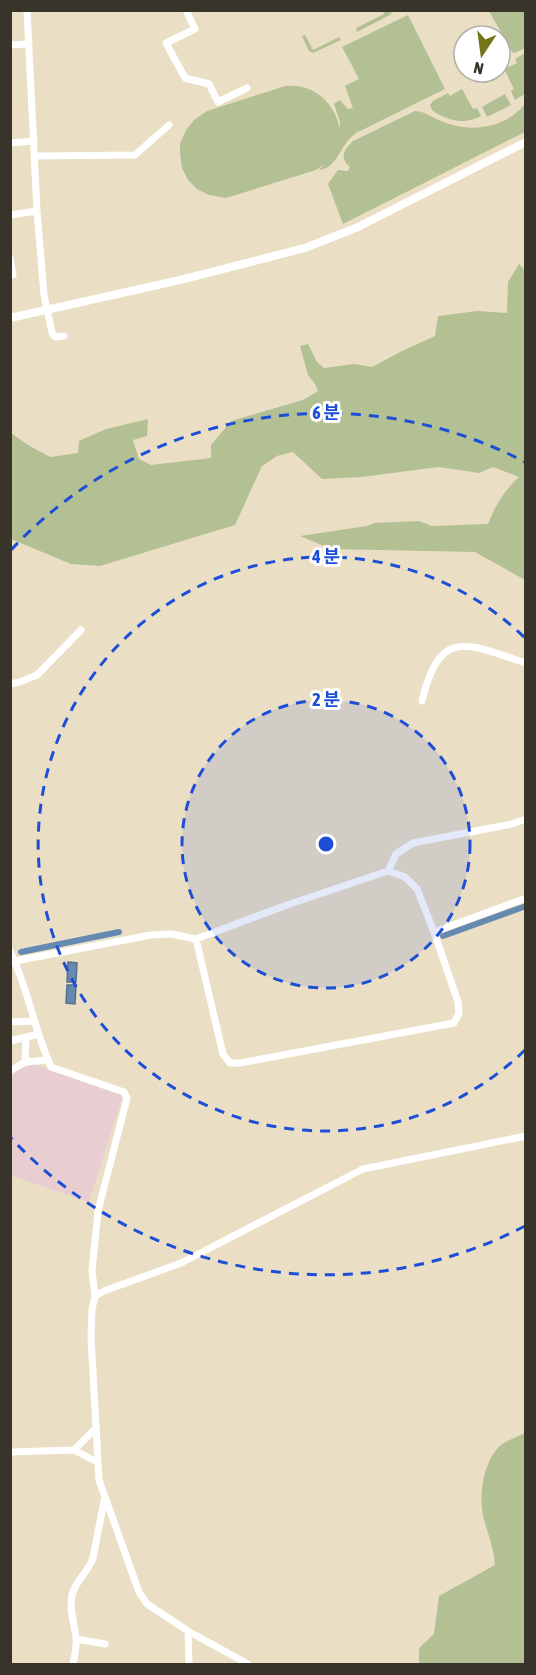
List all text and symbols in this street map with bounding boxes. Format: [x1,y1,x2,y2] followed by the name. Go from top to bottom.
[452,24,512,84] north arrow
[472,59,485,78] text: N
[312,402,340,423] text: 6 분
[311,546,340,567] text: 4 분
[312,689,340,710] text: 2 분
[316,834,336,854] centre of rings

